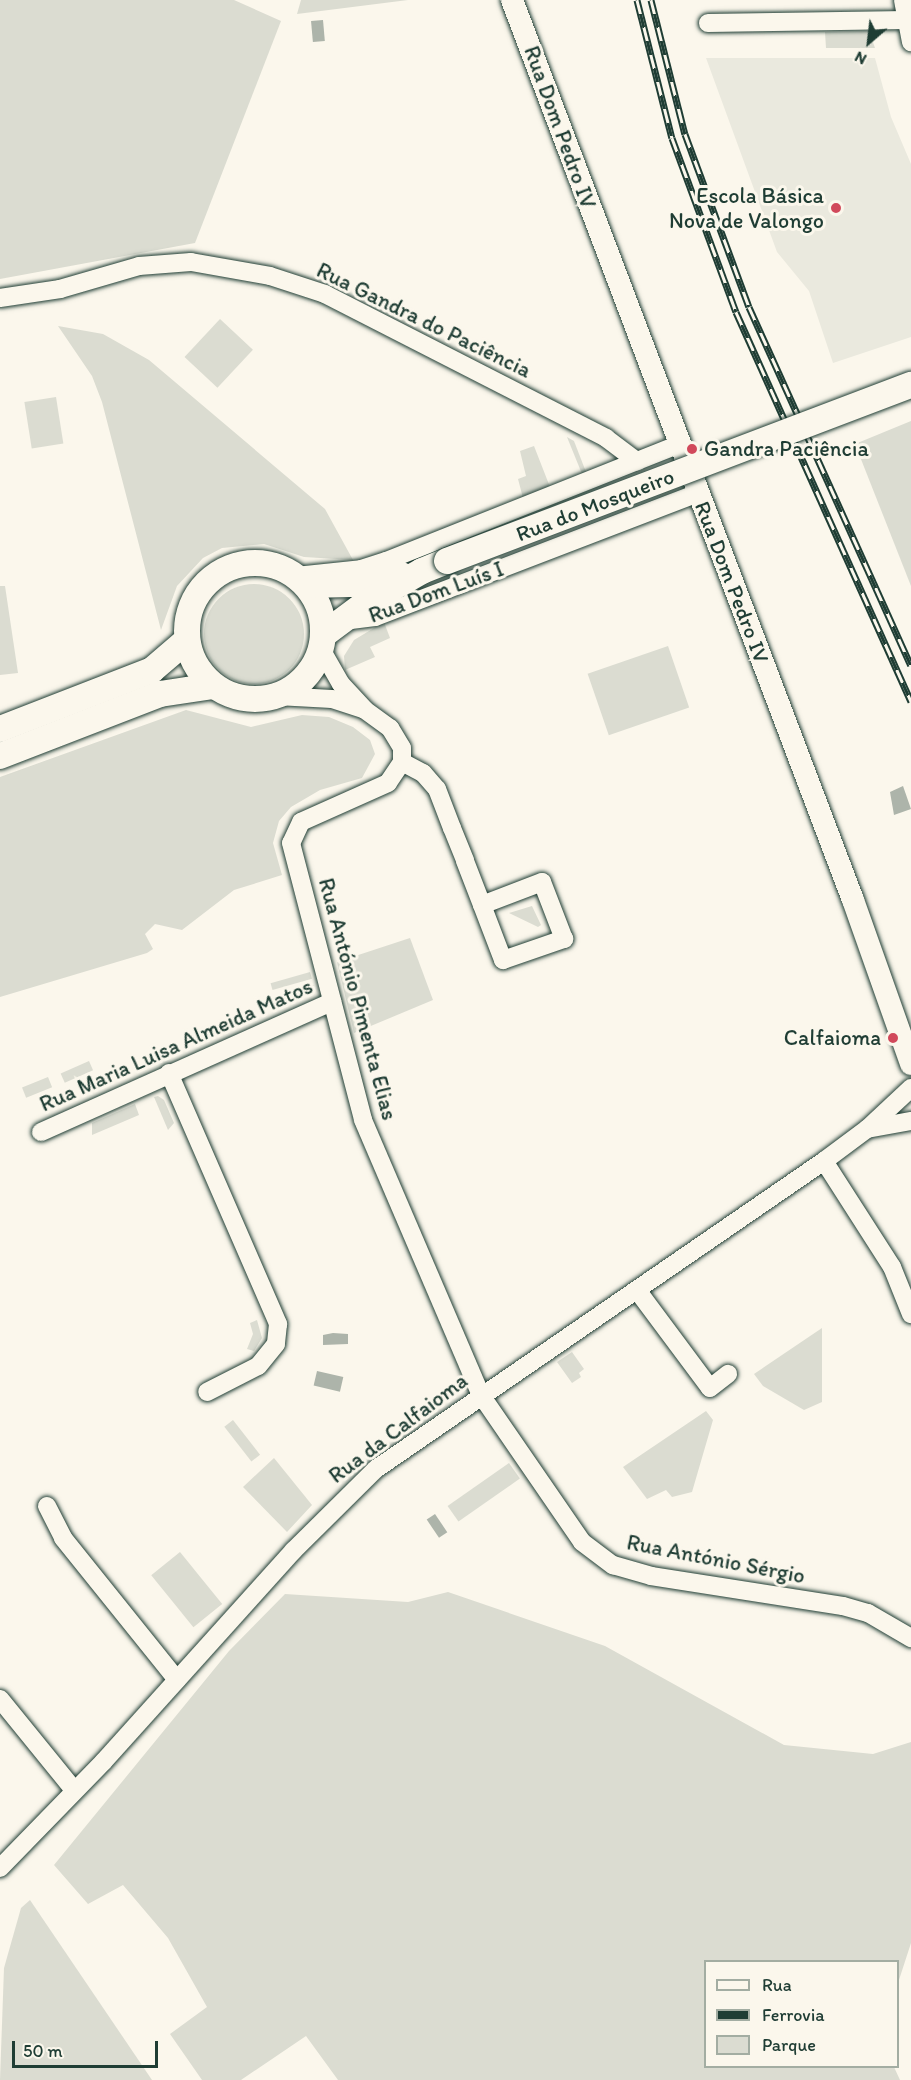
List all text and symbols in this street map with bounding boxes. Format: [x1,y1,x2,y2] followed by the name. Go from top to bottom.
[839,12,899,72] north arrow
[518,42,602,212] street label: Rua Dom Pedro IV
[851,47,870,69] text: N
[669,182,824,234] place label: Escola Básica Nova de Valongo
[829,201,843,215] marker: Escola Básica Nova de Valongo
[313,257,535,383] street label: Rua Gandra do Paciência
[704,436,868,462] place label: Gandra Paciência
[685,442,699,456] marker: Gandra Paciência
[512,463,678,547] street label: Rua do Mosqueiro
[689,498,775,666] street label: Rua Dom Pedro IV
[365,555,507,629] street label: Rua Dom Luís I
[313,875,403,1123] street label: Rua António Pimenta Elias
[35,973,317,1117] street label: Rua Maria Luisa Almeida Matos
[784,1025,881,1051] place label: Calfaioma
[886,1031,900,1045] marker: Calfaioma
[323,1367,473,1489] street label: Rua da Calfaioma
[625,1529,807,1589] street label: Rua António Sérgio
[704,1960,899,2068] legend
[762,1974,792,1996] text: Rua
[762,2004,825,2026] text: Ferrovia
[15,2029,160,2067] scale bar
[762,2034,816,2056] text: Parque
[23,2040,63,2062] text: 50 m

